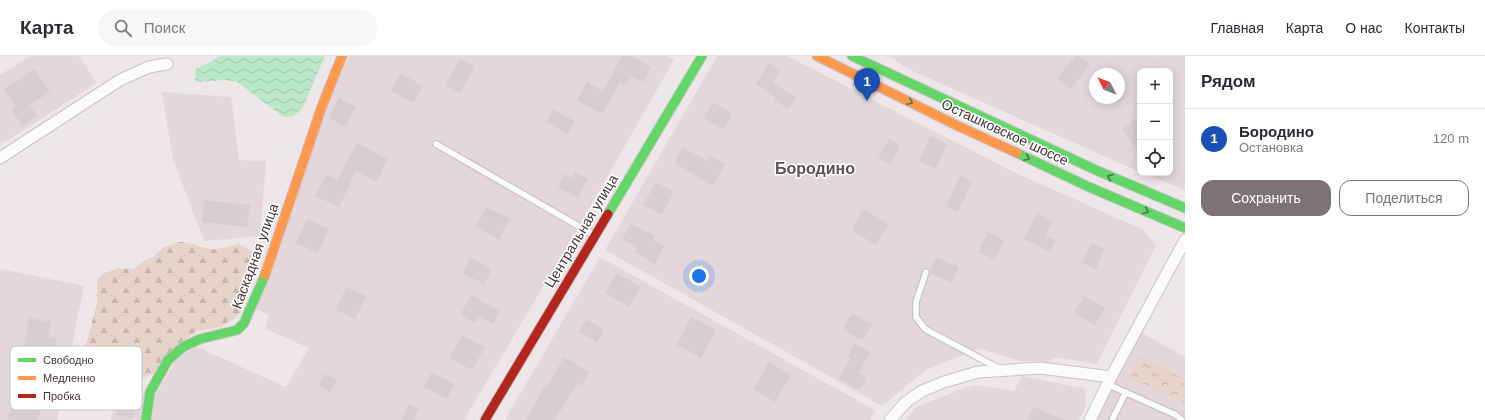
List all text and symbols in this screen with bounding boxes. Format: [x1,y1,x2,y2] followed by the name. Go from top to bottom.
[98,10,378,46] search box
[20,17,74,38] text: Карта
[112,17,134,39] icon: search
[144,19,185,36] text: Поиск
[1210,20,1264,36] text: Главная
[1286,20,1323,36] text: Карта
[1345,20,1383,36] text: О нас
[1405,20,1465,36] text: Контакты
[854,68,880,101] pin: 1
[1089,68,1125,104] north arrow
[1137,68,1173,176] map controls
[1137,68,1173,104] button: +
[1201,72,1256,91] text: Рядом
[939,96,1071,169] street label: Осташковское шоссе
[906,97,913,105] one-way arrow
[1137,104,1173,140] button: −
[1239,123,1314,140] text: Бородино
[1210,131,1218,146] text: 1
[1433,131,1469,146] text: 120 m
[1137,140,1173,176] button: locate
[1239,140,1303,155] text: Остановка
[1022,153,1030,161] one-way arrow
[775,160,855,177] district label: Бородино
[541,171,621,290] street label: Центральная улица
[1107,173,1114,181] one-way arrow
[1201,180,1331,216] button: Сохранить
[1339,180,1469,216] button: Поделиться
[229,201,282,311] street label: Каскадная улица
[1141,206,1149,214] one-way arrow
[689,266,709,286] your location
[10,346,142,410] legend
[43,354,94,366] text: Свободно
[43,372,95,384] text: Медленно
[43,390,81,402] text: Пробка

